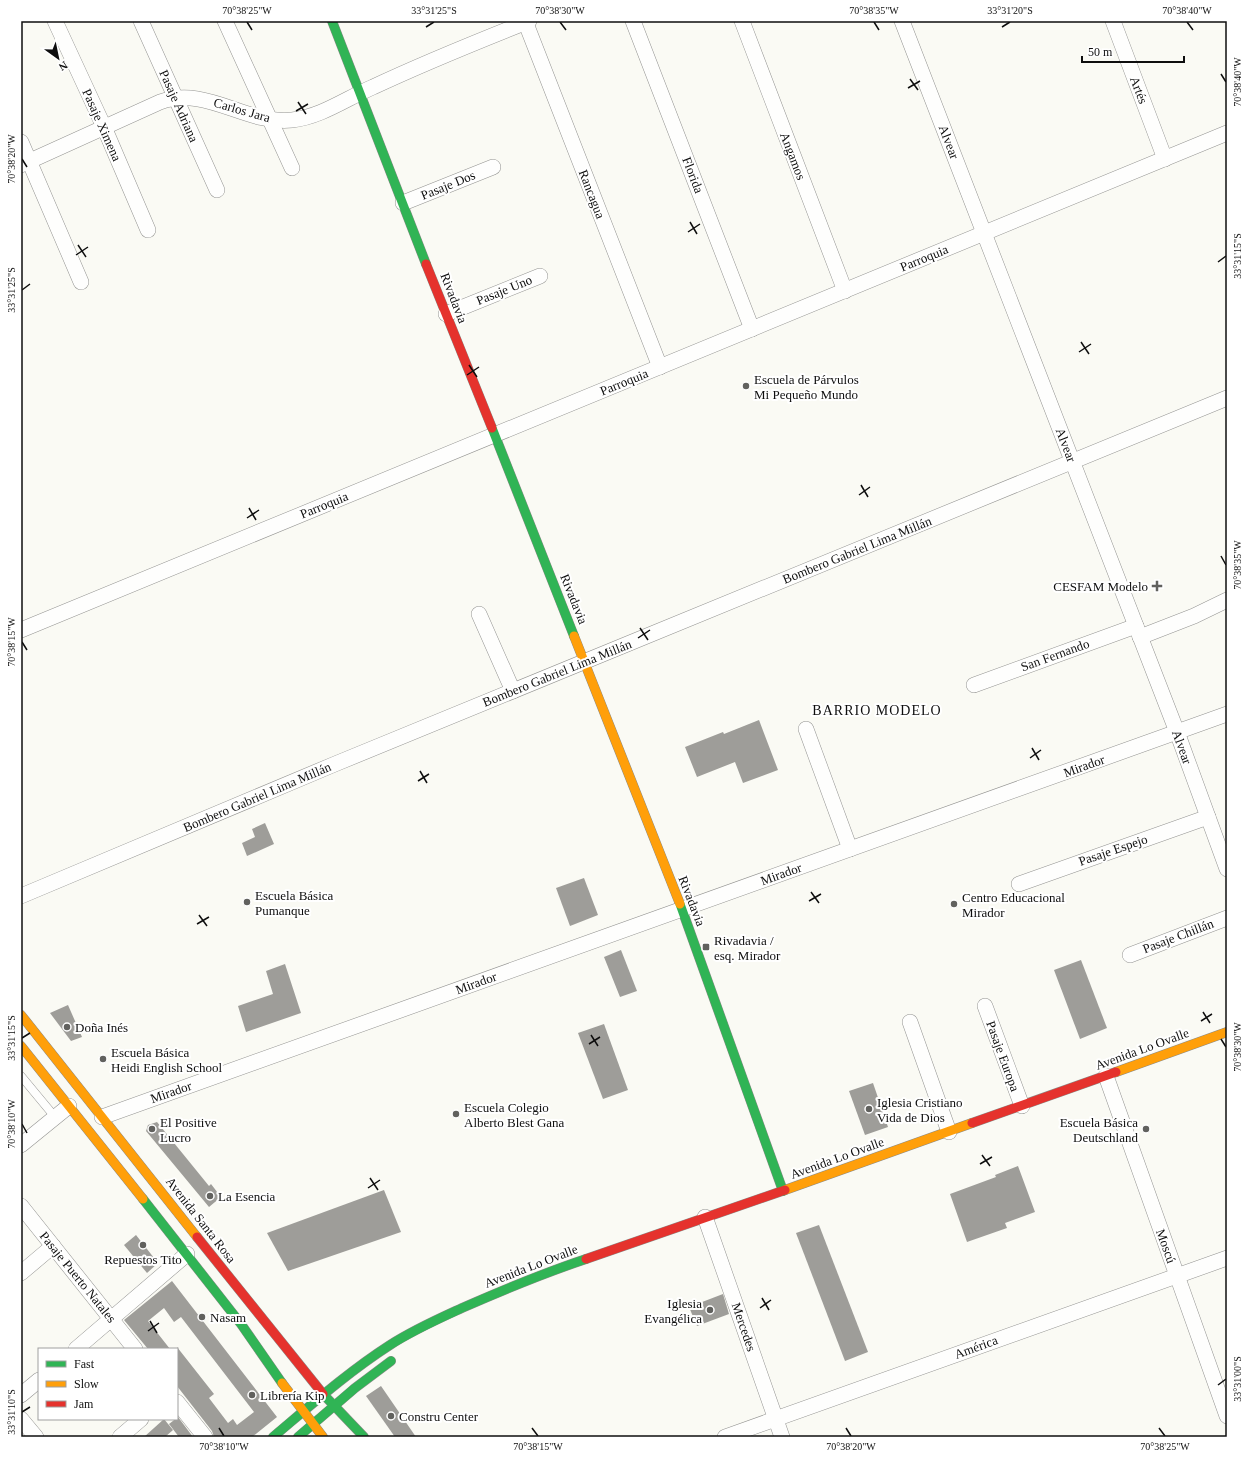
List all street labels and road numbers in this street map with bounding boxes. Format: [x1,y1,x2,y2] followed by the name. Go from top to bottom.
[156,67,202,145] street label: Pasaje Adriana
[1127,74,1151,106] street label: Artés
[79,86,125,164] street label: Pasaje Ximena
[212,95,272,125] street label: Carlos Jara
[936,123,963,162] street label: Alvear
[777,130,809,182] street label: Angamos
[679,155,707,195] street label: Florida
[419,167,477,203] street label: Pasaje Dos
[576,167,608,221] street label: Rancagua
[898,241,950,274] street label: Parroquia
[438,271,471,325] street label: Rivadavia
[474,272,534,308] street label: Pasaje Uno
[598,365,650,398] street label: Parroquia
[1053,426,1080,465] street label: Alvear
[298,488,350,521] street label: Parroquia
[780,513,934,587] street label: Bombero Gabriel Lima Millán
[557,572,591,626] street label: Rivadavia
[480,636,634,710] street label: Bombero Gabriel Lima Millán
[1019,636,1091,674] street label: San Fernando
[1169,728,1195,767] street label: Alvear
[1061,751,1107,780] street label: Mirador
[181,759,334,835] street label: Bombero Gabriel Lima Millán
[1077,831,1149,869] street label: Pasaje Espejo
[758,859,804,888] street label: Mirador
[676,874,709,928] street label: Rivadavia
[1140,915,1216,956] street label: Pasaje Chillán
[453,968,499,997] street label: Mirador
[983,1019,1023,1094] street label: Pasaje Europa
[1093,1025,1191,1073] street label: Avenida Lo Ovalle
[148,1078,194,1106] street label: Mirador
[788,1134,886,1182] street label: Avenida Lo Ovalle
[163,1174,239,1266] street label: Avenida Santa Rosa
[1153,1227,1179,1266] street label: Moscú
[37,1229,119,1325] street label: Pasaje Puerto Natales
[482,1241,580,1291] street label: Avenida Lo Ovalle
[729,1301,759,1353] street label: Mercedes
[952,1332,1000,1362] street label: América

